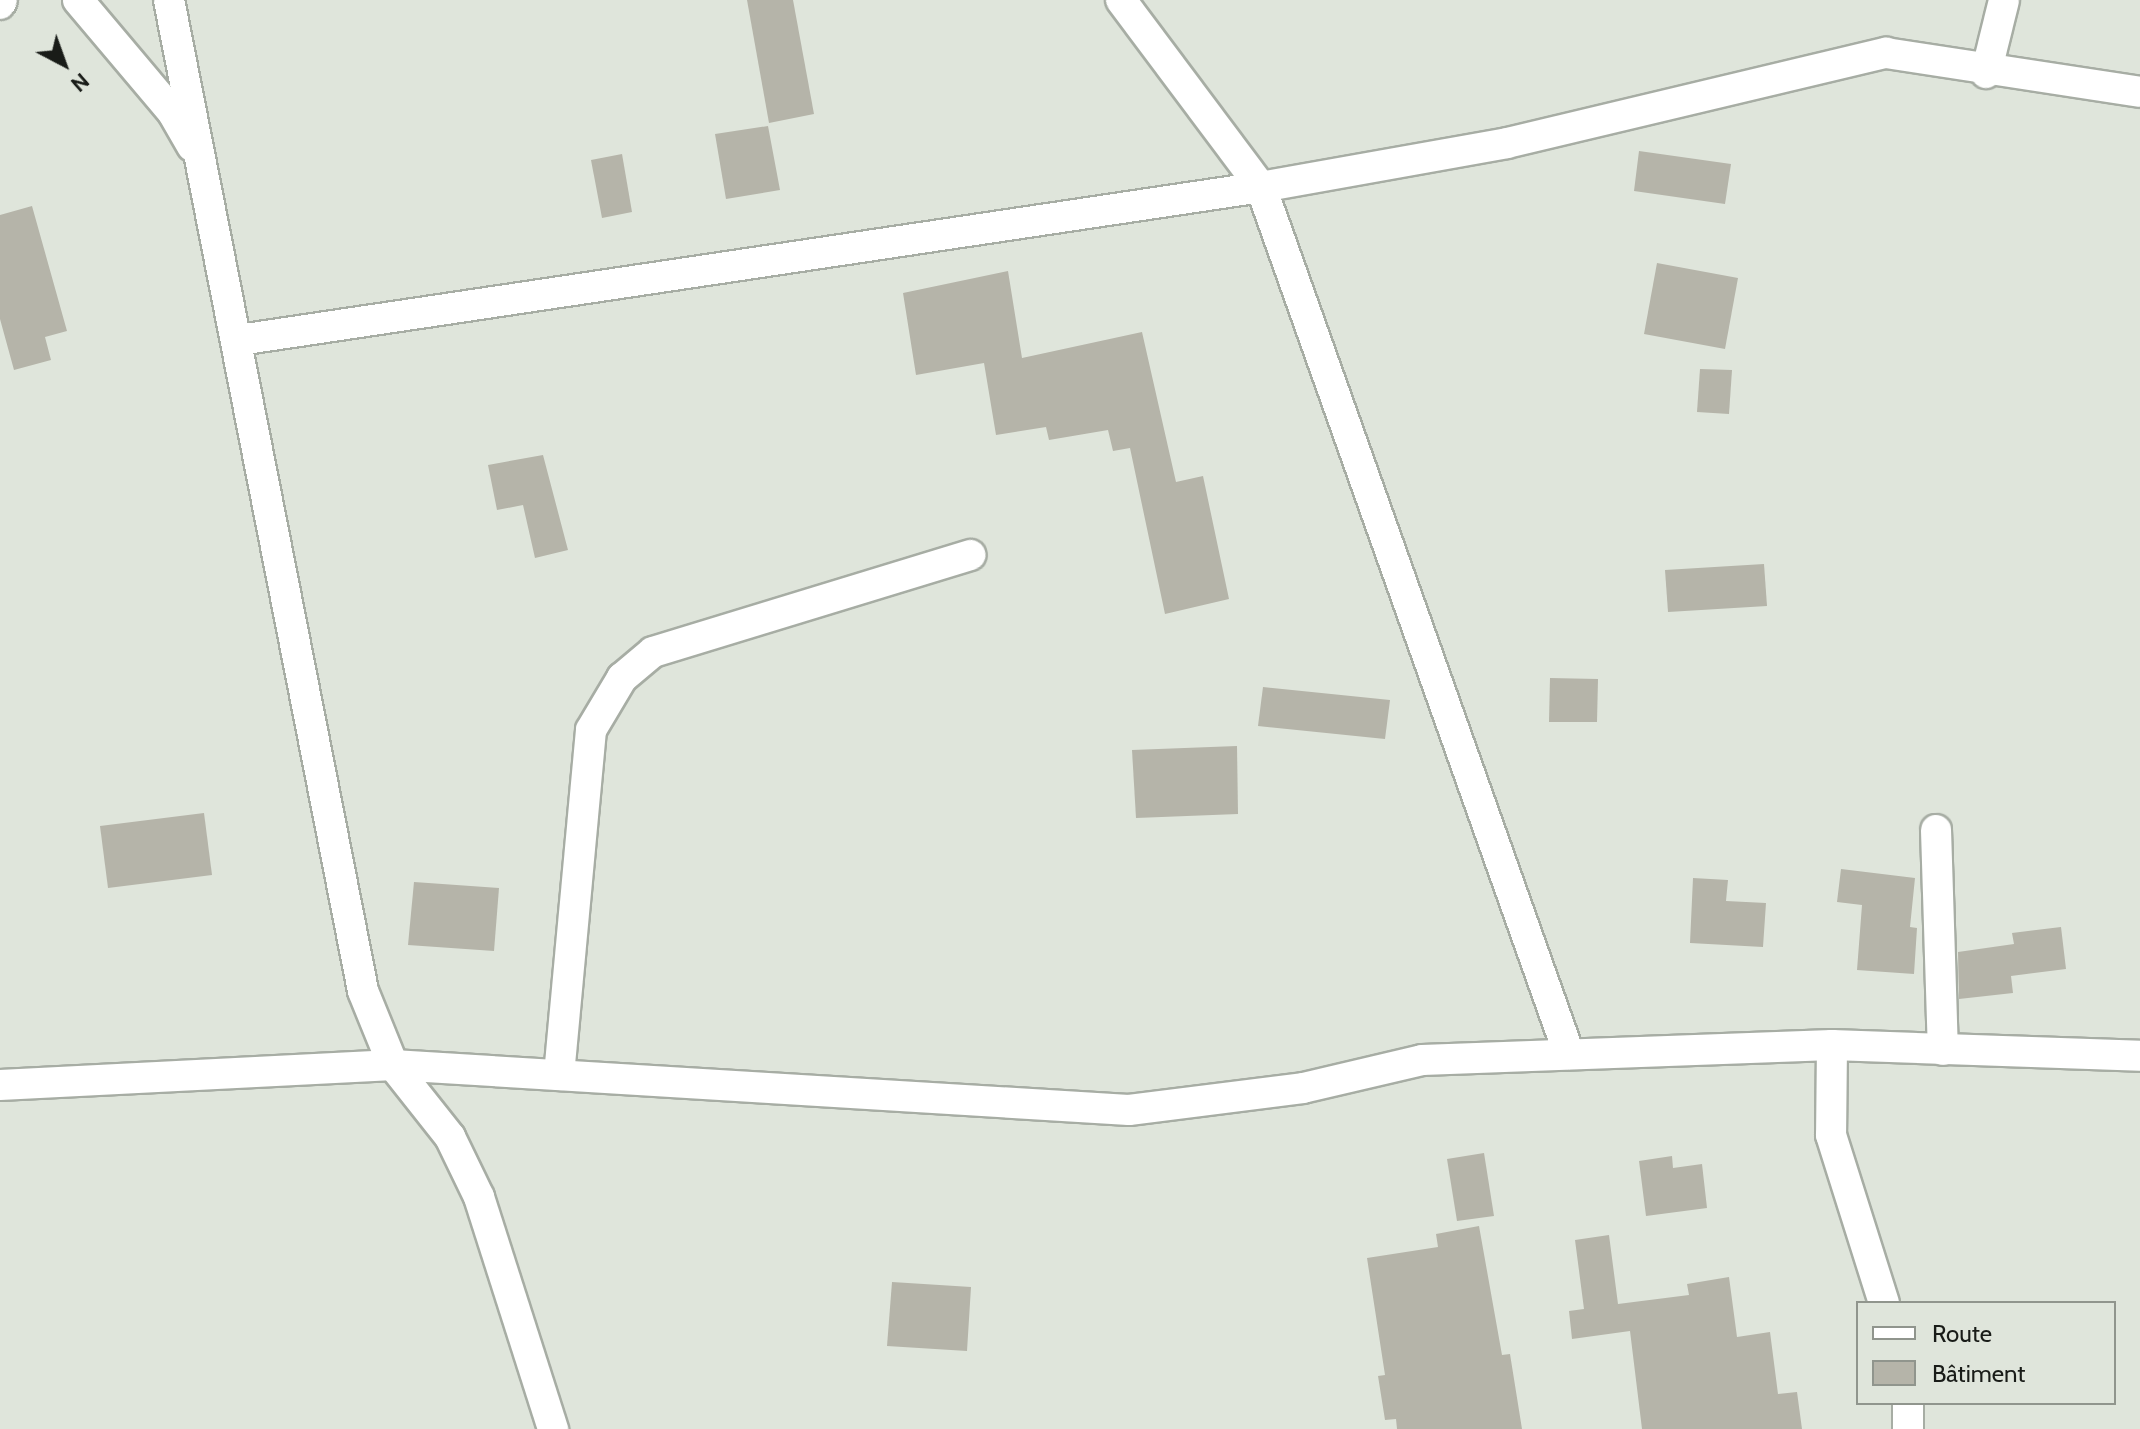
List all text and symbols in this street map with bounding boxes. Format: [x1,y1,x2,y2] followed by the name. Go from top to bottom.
[24,24,104,104] north arrow
[65,67,95,98] text: N
[1856,1301,2116,1405] legend
[1932,1319,1992,1348] text: Route
[1932,1359,2025,1388] text: Bâtiment

